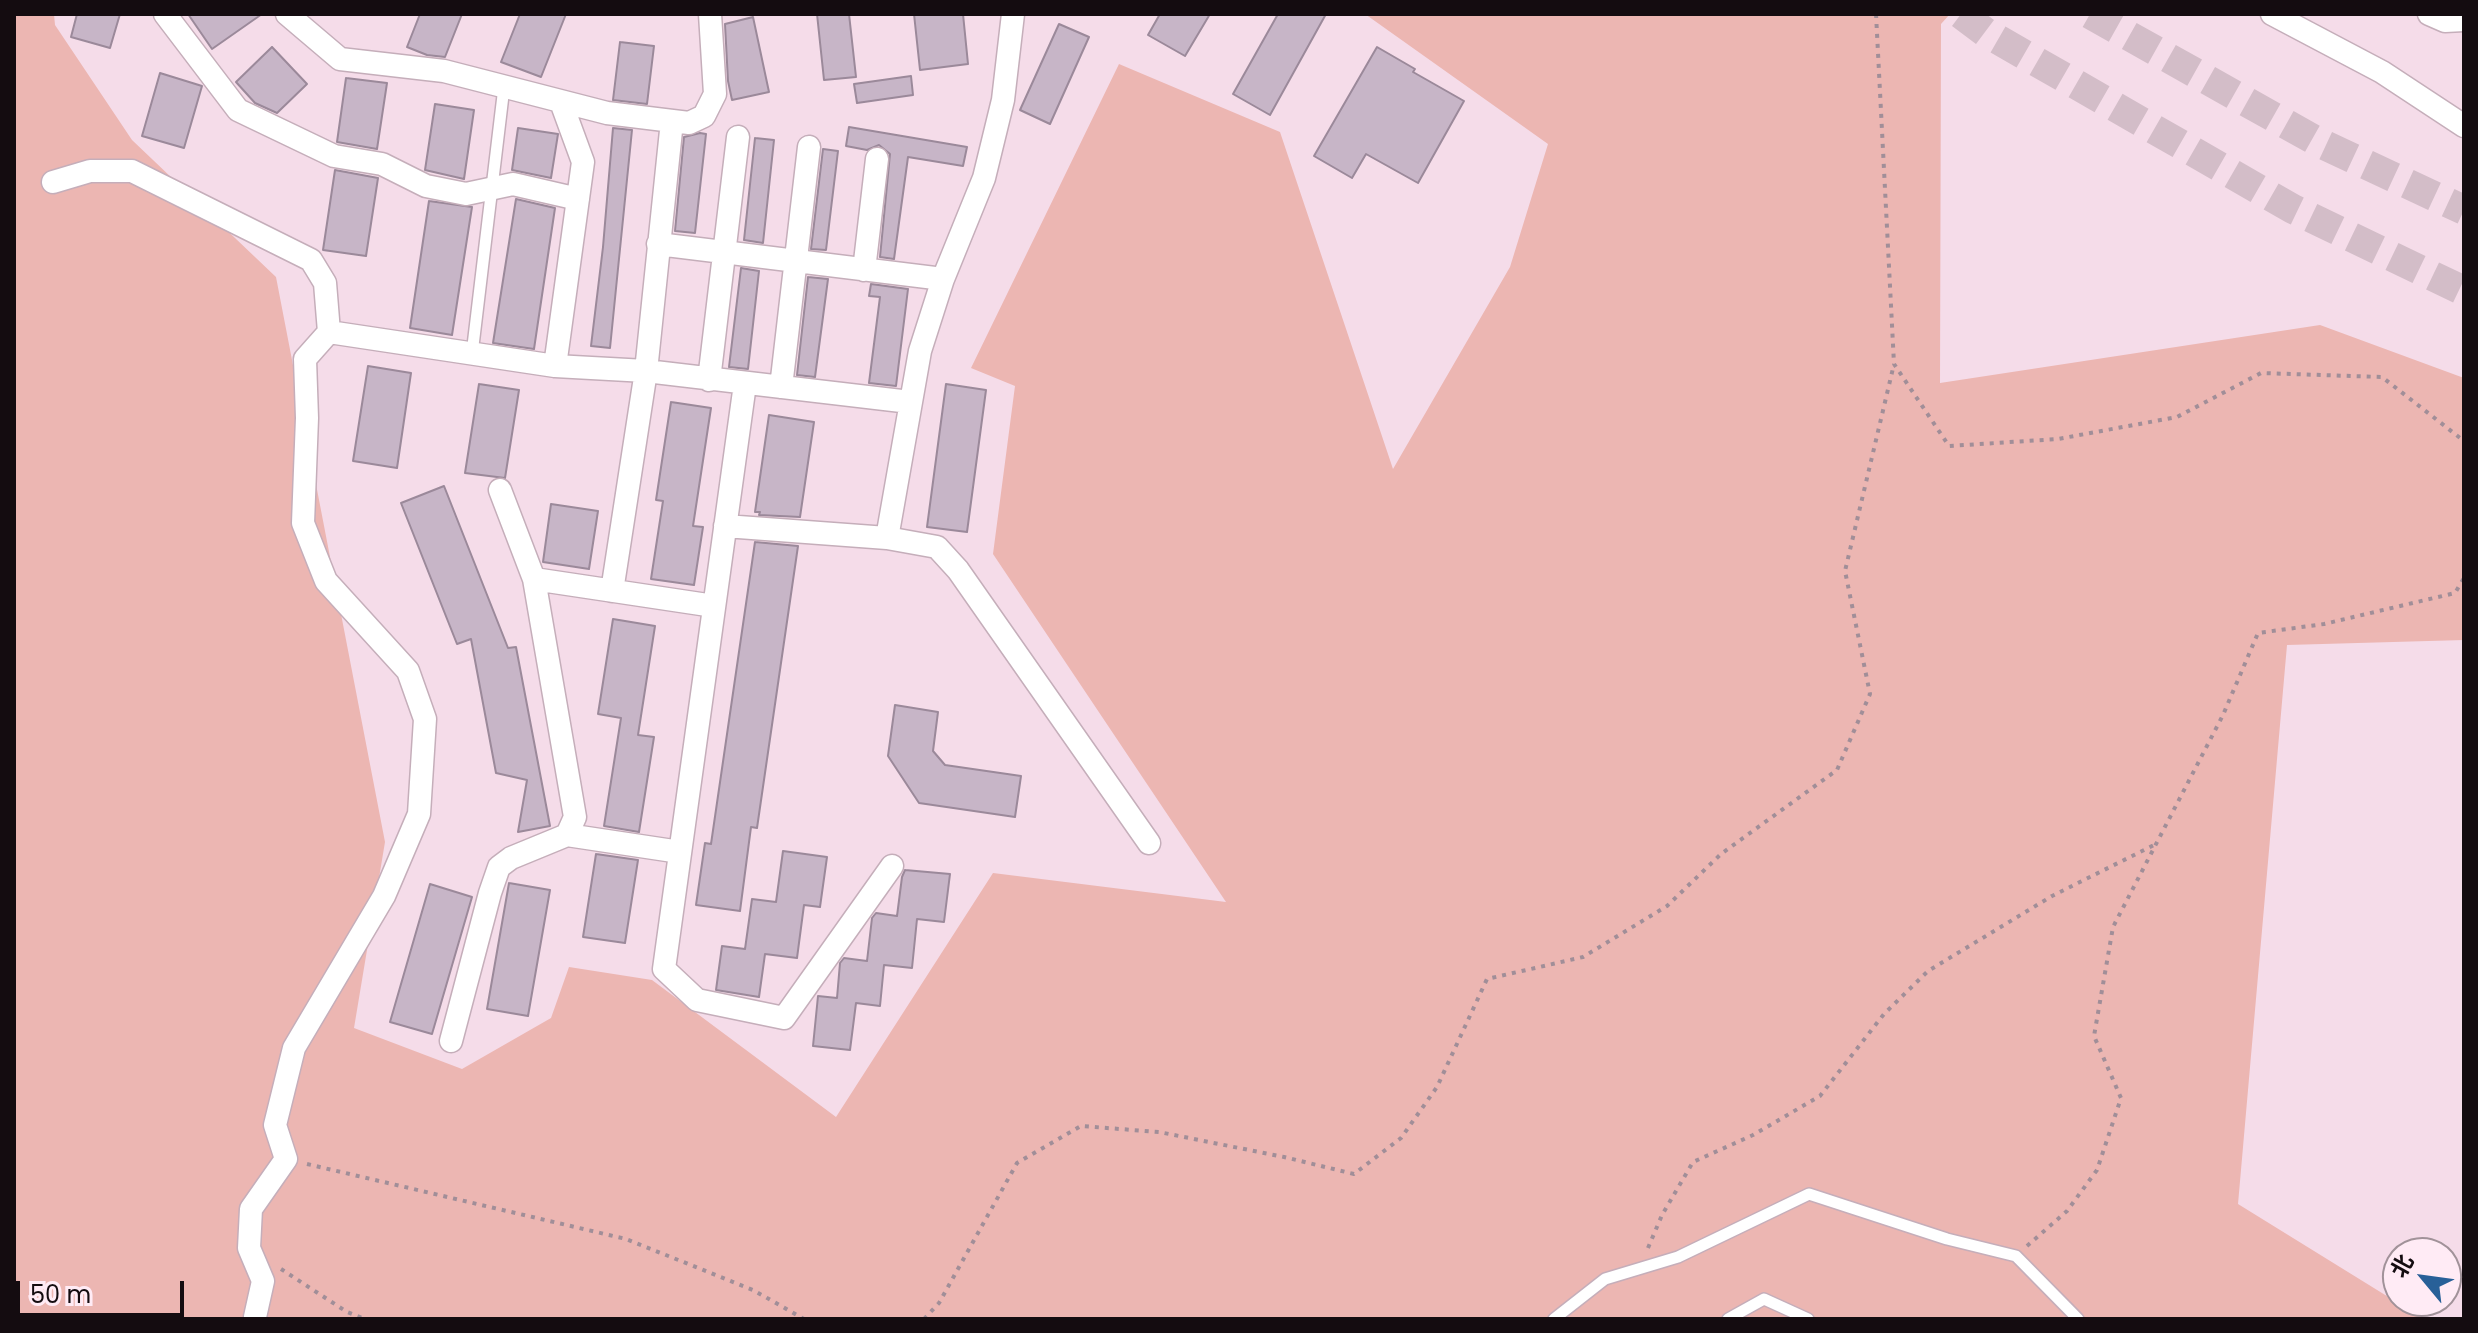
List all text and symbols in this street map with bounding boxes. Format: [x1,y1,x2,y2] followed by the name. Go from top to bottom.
[2382,1237,2462,1317] north arrow
[2383,1249,2421,1283] text: 北
[20,1265,188,1315] scale bar
[30,1278,91,1311] text: 50 m

